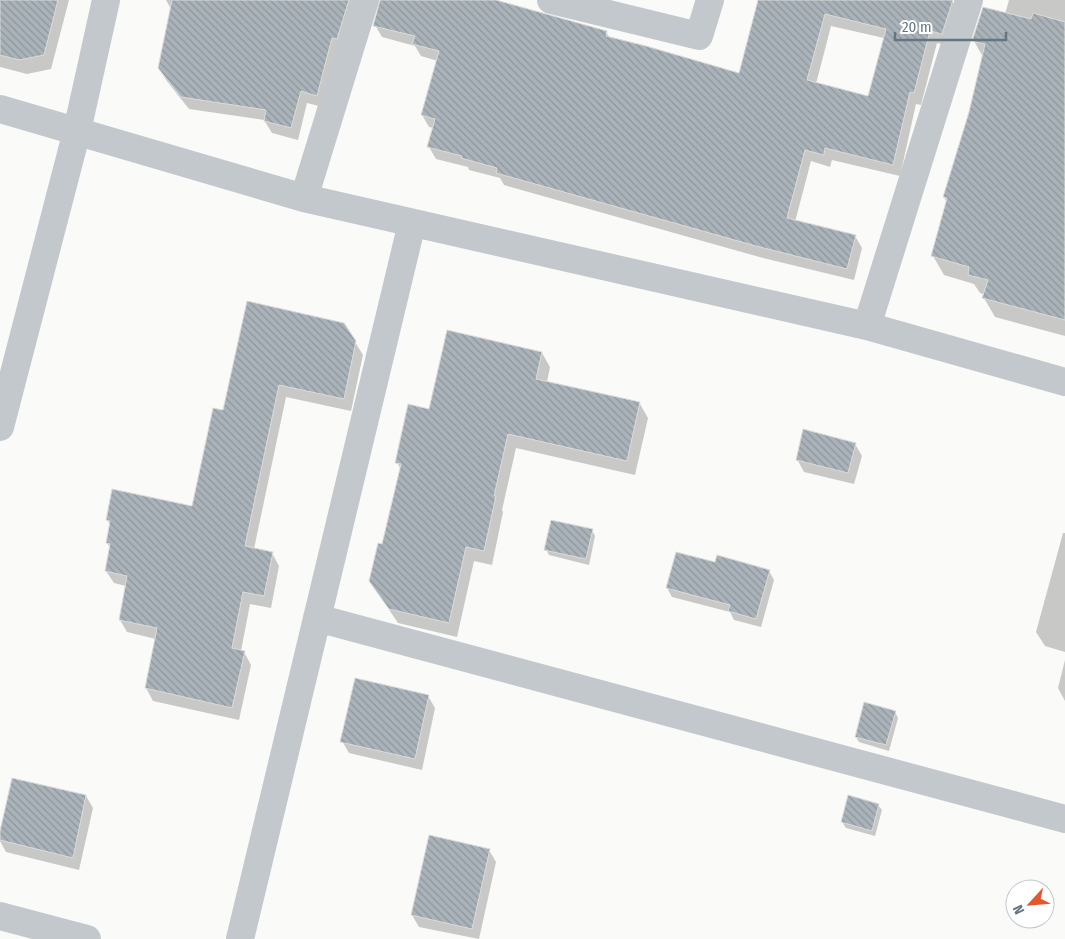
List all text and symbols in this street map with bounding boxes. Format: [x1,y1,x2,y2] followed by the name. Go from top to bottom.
[895,10,1006,42] scale bar
[902,18,932,36] text: 20 m
[1005,879,1055,929] north arrow
[1009,902,1028,917] text: N

